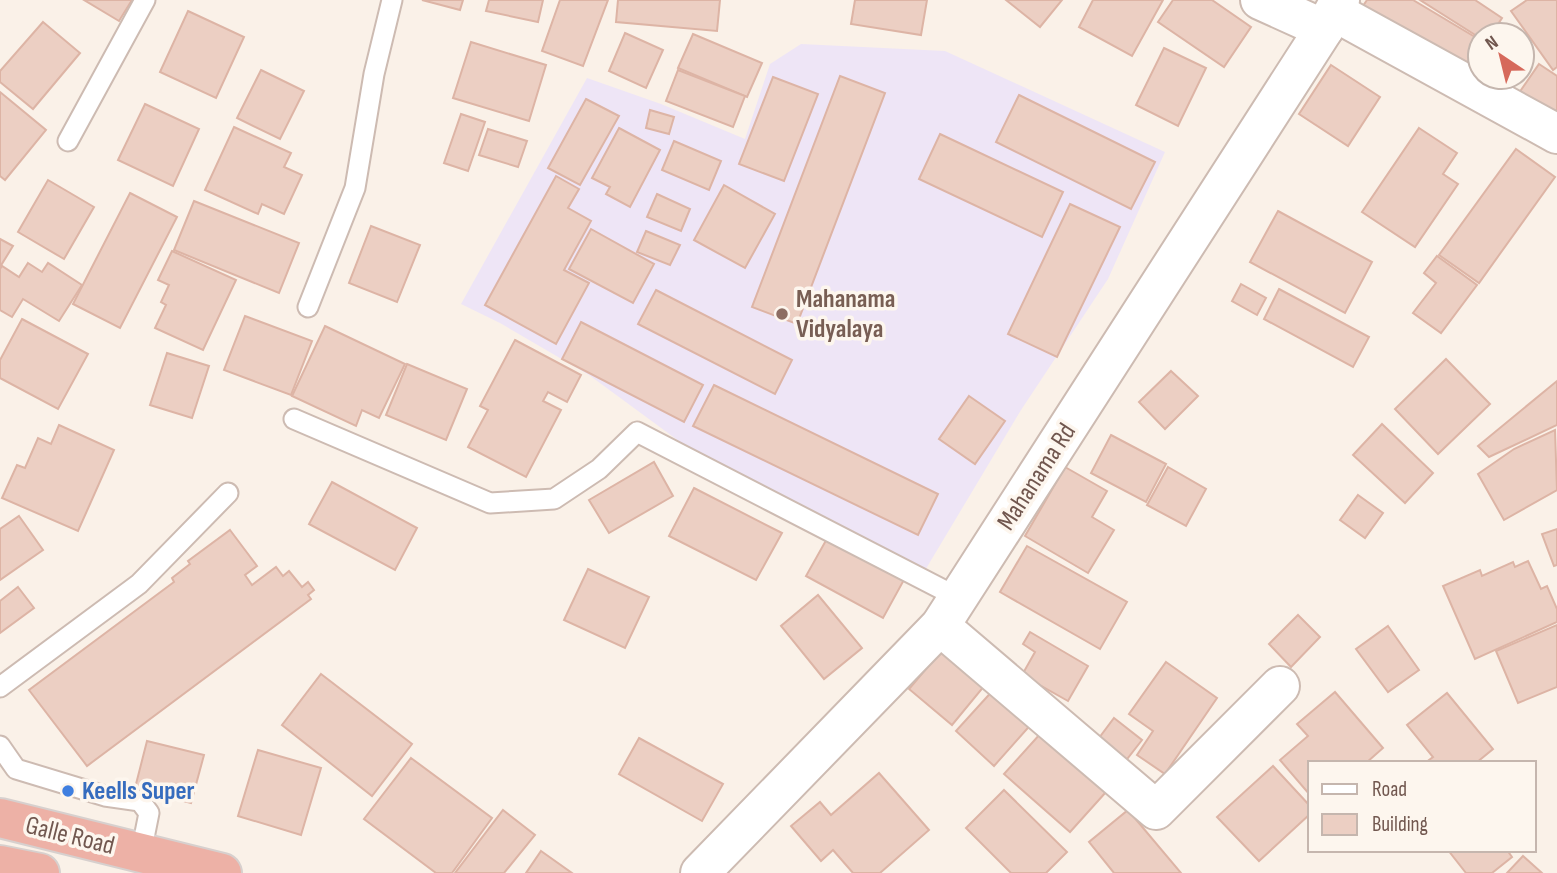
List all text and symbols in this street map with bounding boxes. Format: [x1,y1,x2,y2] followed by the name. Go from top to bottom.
[1466,21,1536,91] north arrow
[1481,31,1503,56] text: N
[796,284,895,345] place label: Mahanama Vidyalaya
[774,306,790,322] marker: Mahanama Vidyalaya
[991,418,1083,536] street label: Mahanama Rd
[1308,761,1536,852] legend
[82,776,195,807] place label: Keells Super
[1372,777,1407,802] text: Road
[60,783,76,799] marker: Keells Super
[22,810,118,862] street label: Galle Road
[1372,812,1428,837] text: Building

